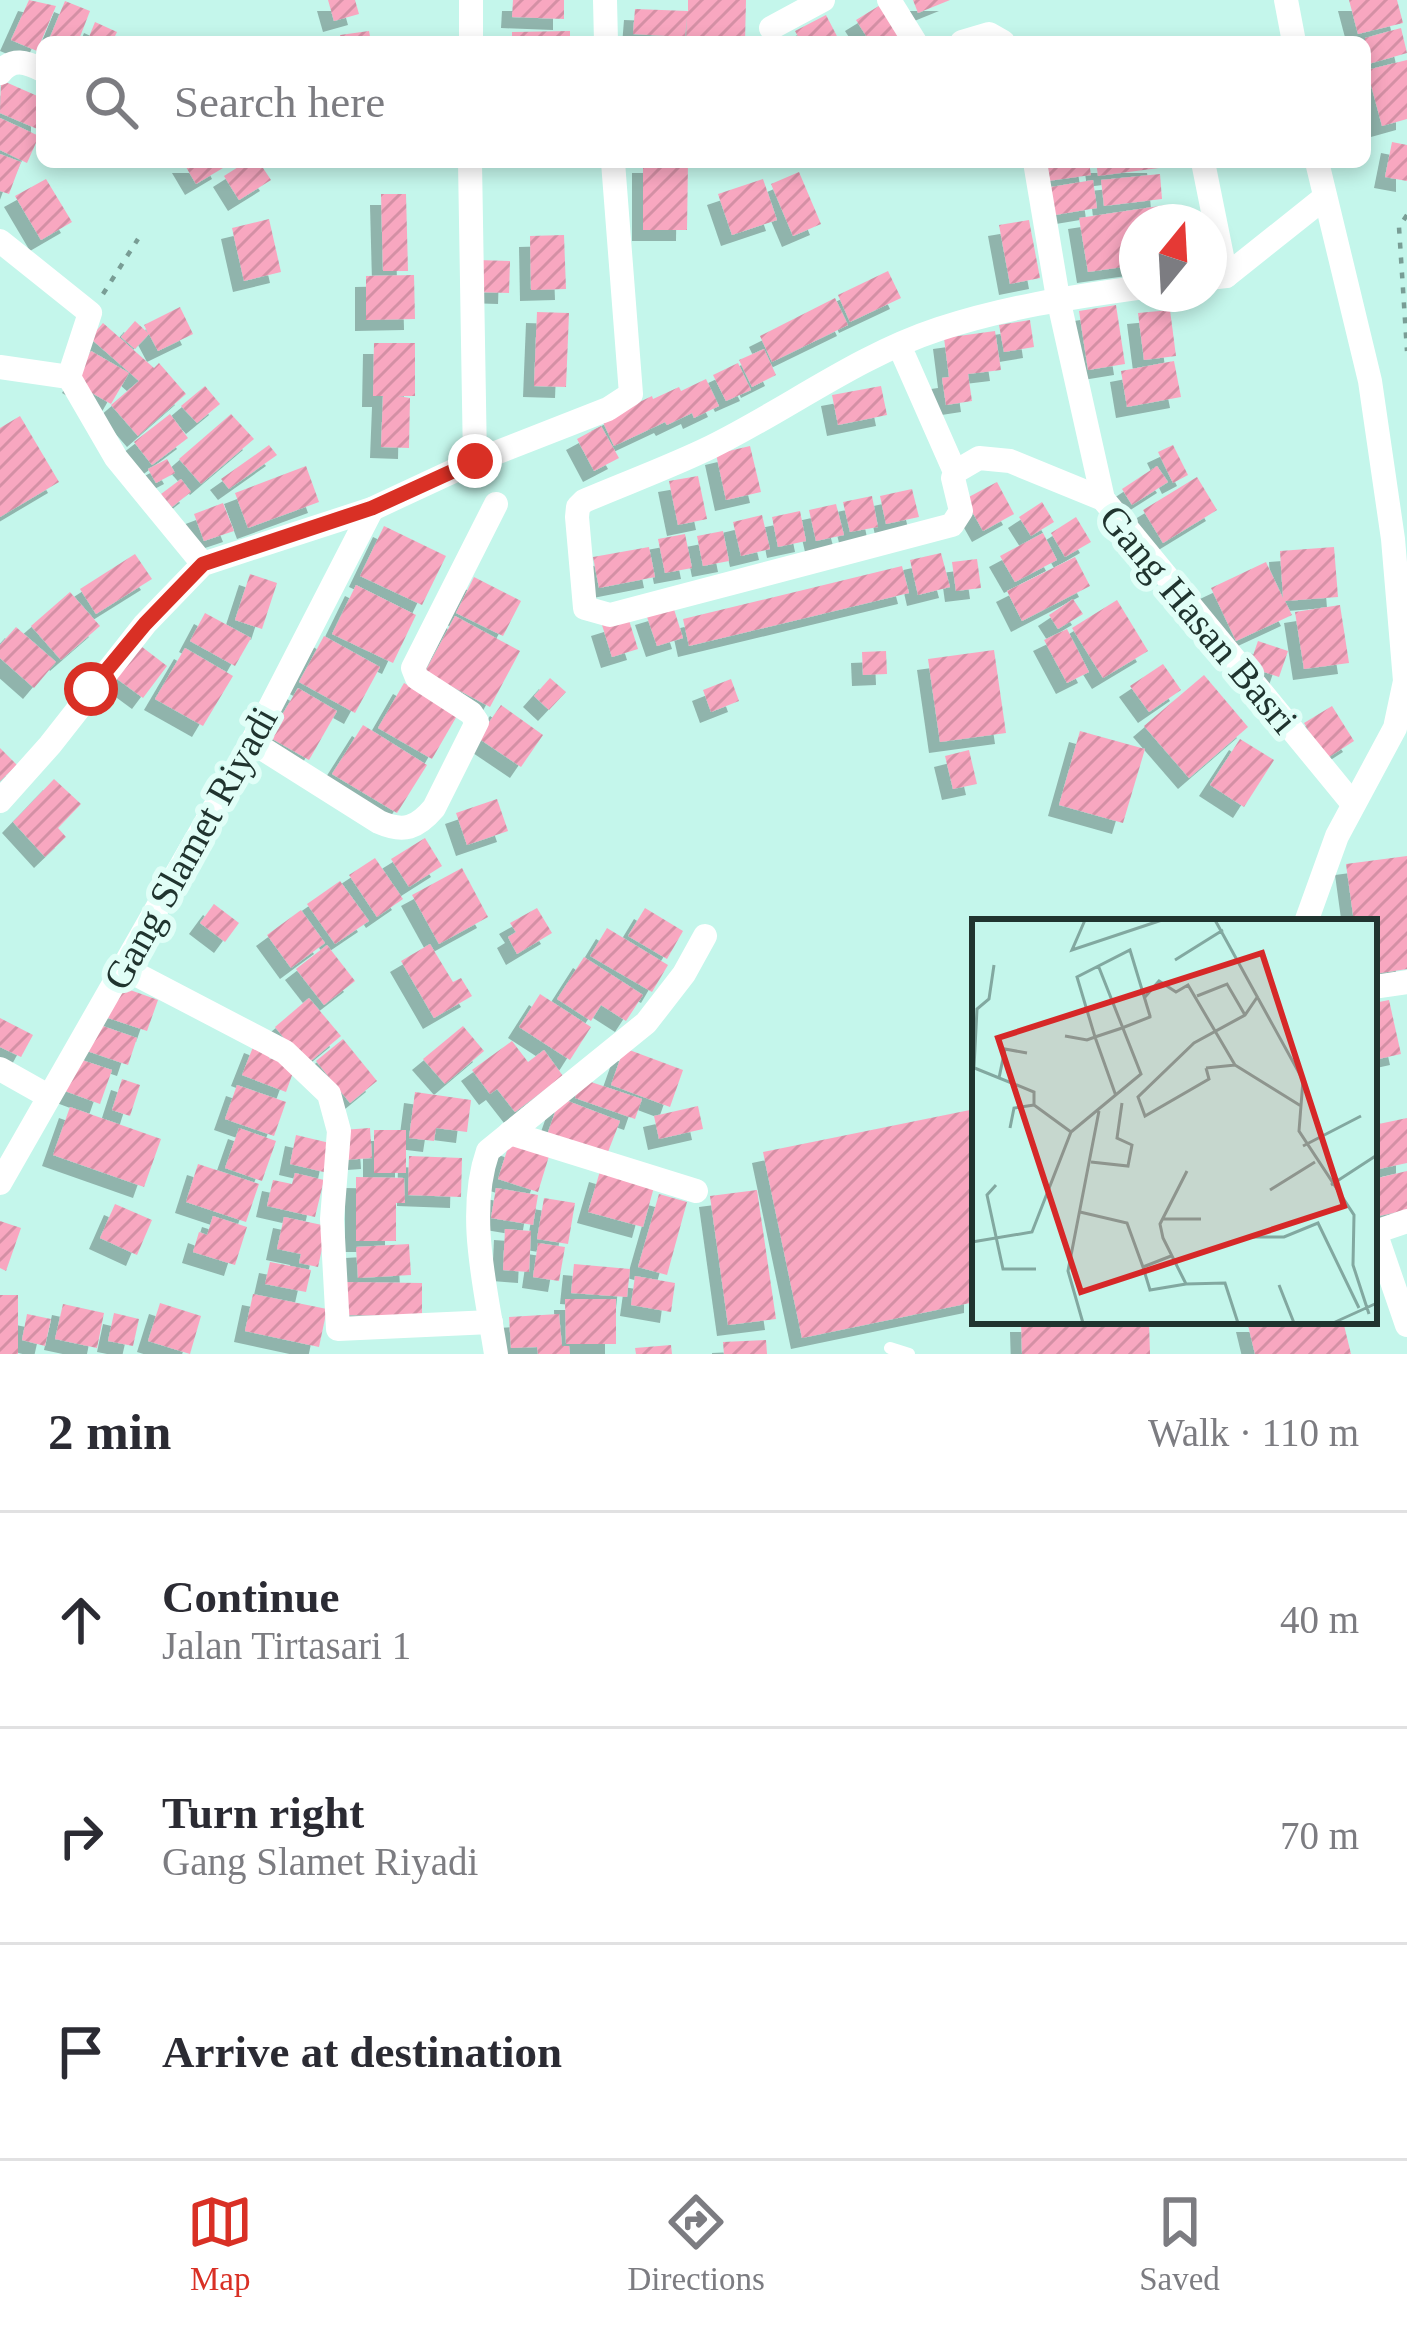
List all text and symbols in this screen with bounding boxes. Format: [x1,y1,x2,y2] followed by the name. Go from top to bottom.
[36,36,1371,168] search box
[78,69,144,135] icon: search
[174,77,385,127] text: Search here
[1119,204,1227,312] north arrow
[448,434,502,488] route end
[1091,496,1307,742] street label: Gang Hasan Basri
[64,662,118,716] route start
[95,699,286,997] street label: Gang Slamet Riyadi
[972,919,1377,1324] inset map
[48,1404,171,1460] text: 2 min
[1148,1411,1359,1454] text: Walk · 110 m
[162,1572,340,1622] text: Continue
[48,1587,114,1653] icon: ahead
[1280,1598,1359,1641] text: 40 m
[162,1624,411,1667] text: Jalan Tirtasari 1
[162,1788,364,1838] text: Turn right
[48,1803,114,1869] icon: right
[1280,1814,1359,1857] text: 70 m
[162,1840,478,1883] text: Gang Slamet Riyadi
[48,2019,114,2085] icon: arrive
[162,2027,562,2077] text: Arrive at destination
[187,2189,253,2298] tab: Map
[627,2189,765,2298] tab: Directions
[1139,2189,1220,2298] tab: Saved

